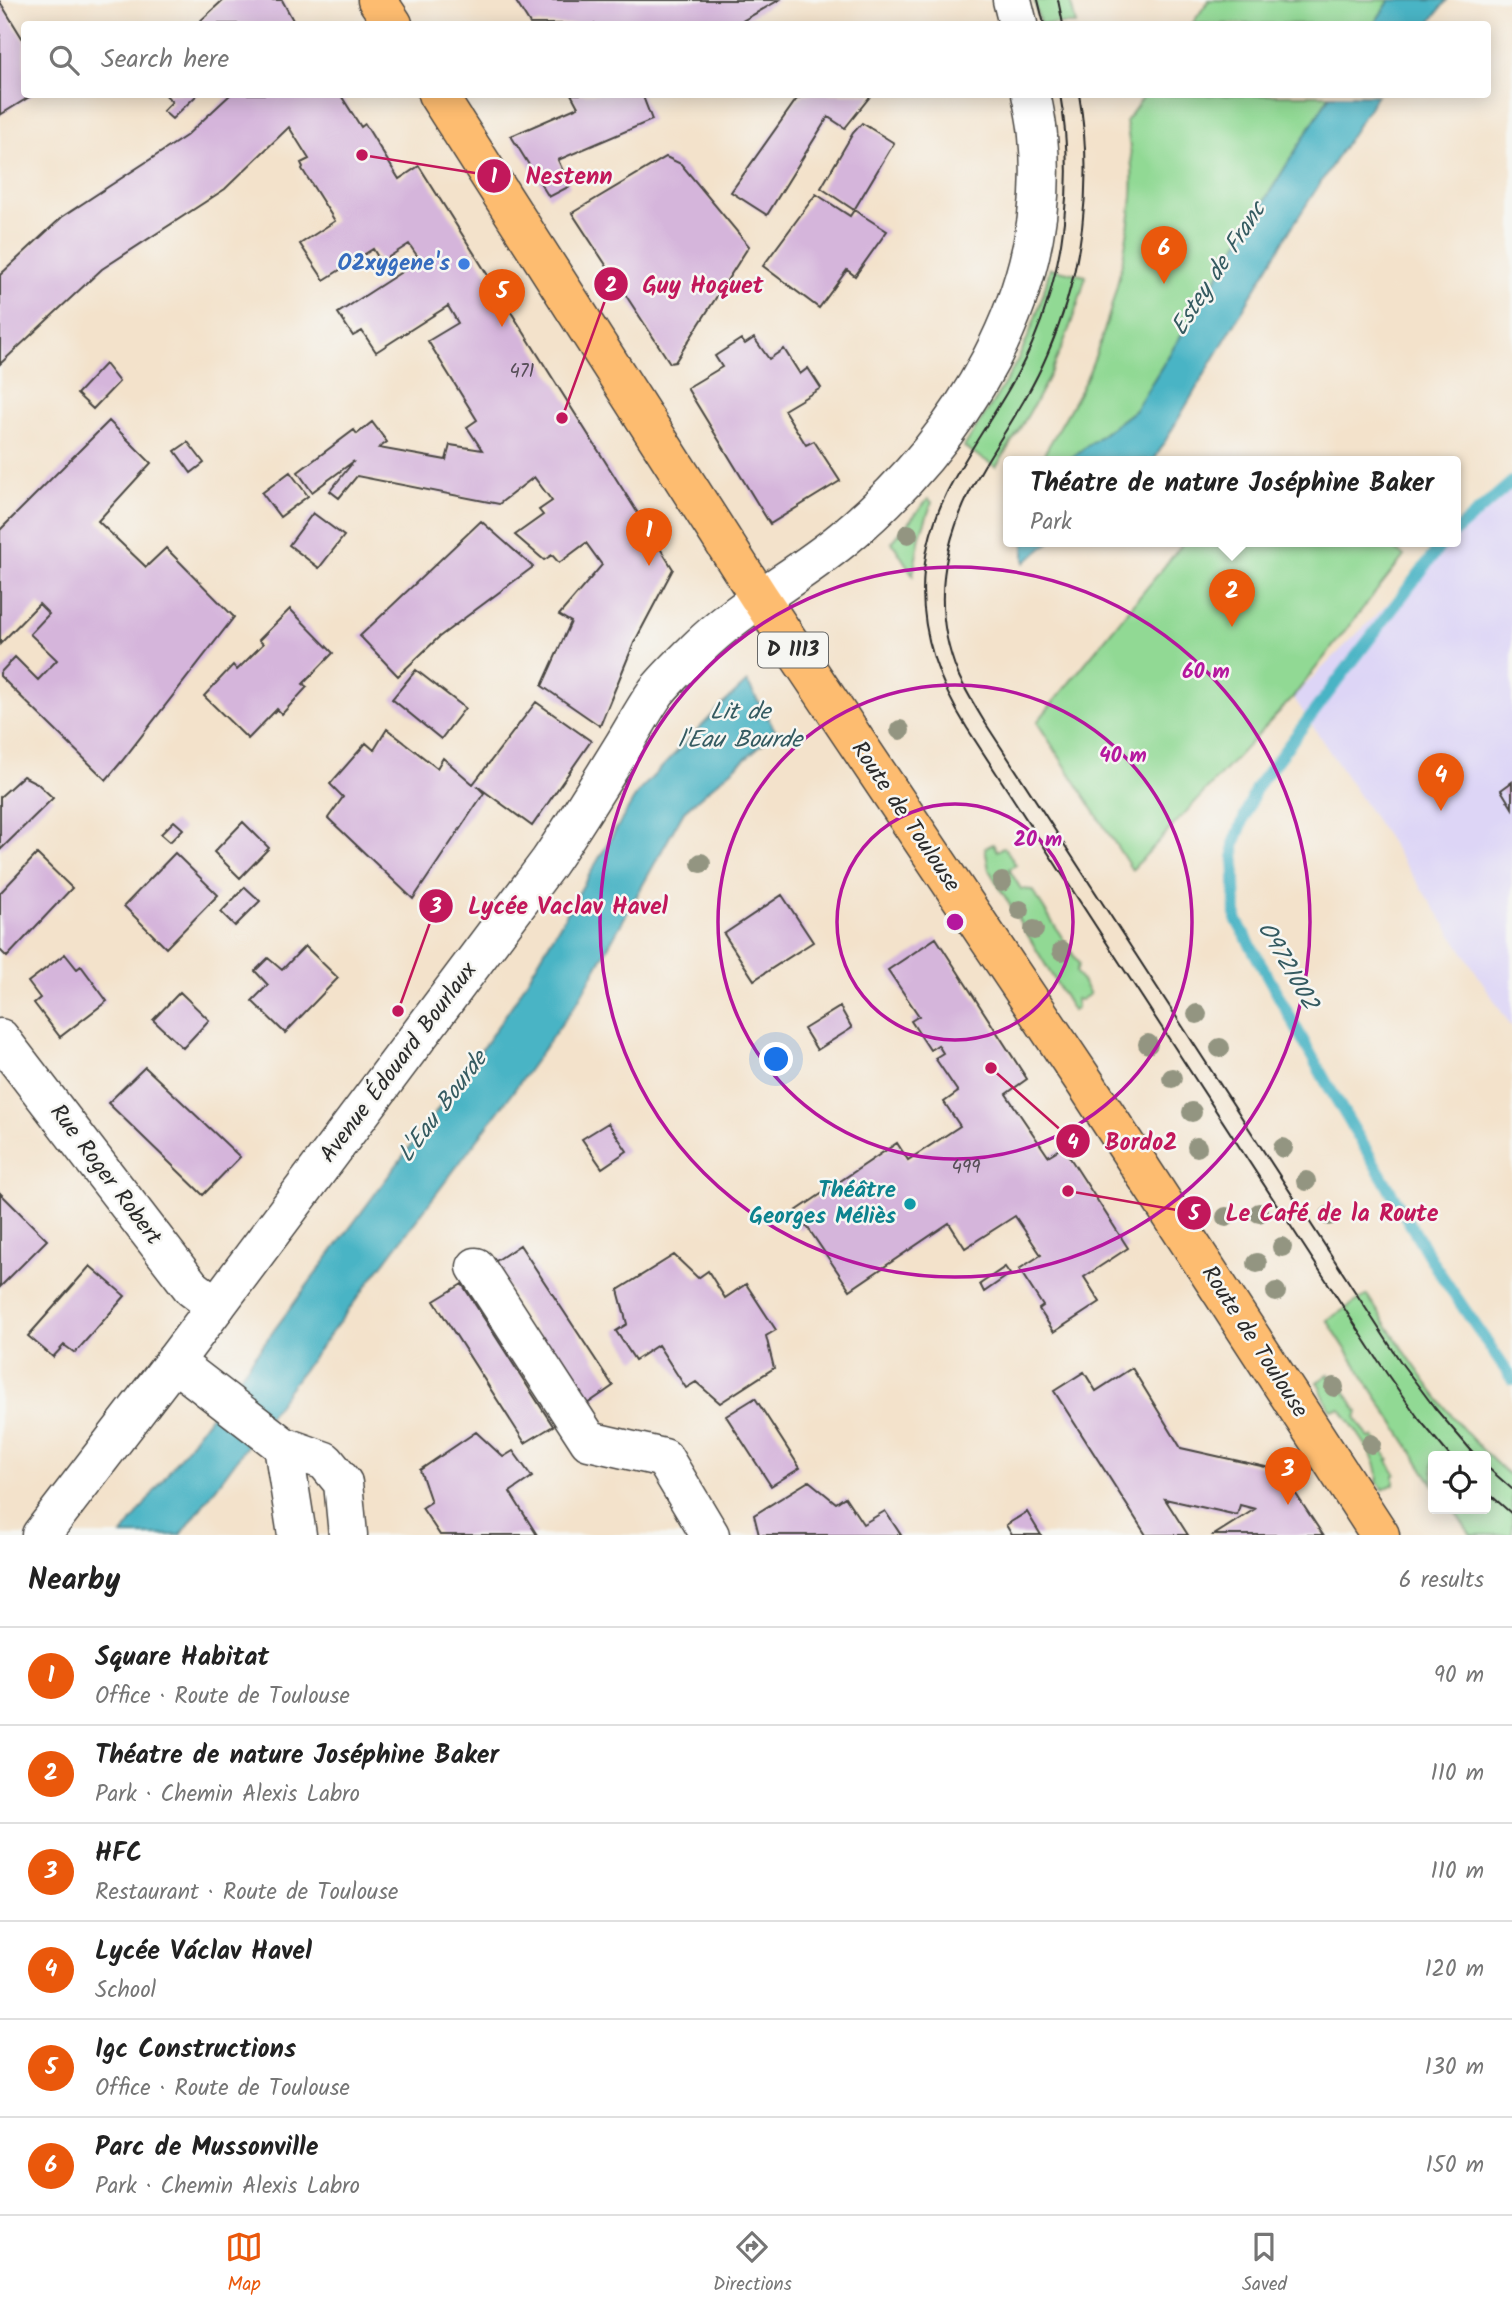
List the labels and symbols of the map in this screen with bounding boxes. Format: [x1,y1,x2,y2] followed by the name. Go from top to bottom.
[476,153,626,198] callout: Nestenn
[525,158,613,197] text: Nestenn
[491,161,498,194] text: 1
[1161,192,1278,344] water label: Estey de Franc
[1141,226,1187,284] pin: 6
[337,246,450,282] place label: O2xygene's
[456,256,472,272] marker: O2xygene's
[593,262,777,307] callout: Guy Hoquet
[643,267,765,306] text: Guy Hoquet
[479,269,525,327] pin: 5
[605,270,617,303] text: 2
[509,357,535,387] house number: 471
[626,508,672,566] pin: 1
[1209,569,1255,627] pin: 2
[758,632,828,668] road number: D 1113
[1182,656,1230,689] text: 60 m
[678,693,804,760] water label: Lit de l'Eau Bourde
[841,734,969,900] street label: Route de Toulouse
[1099,740,1147,773] text: 40 m
[1418,753,1464,811] pin: 4
[1014,824,1062,857] text: 20 m
[419,883,682,928] callout: Lycée Vaclav Havel
[468,888,669,927] text: Lycée Vaclav Havel
[429,891,442,924] text: 3
[943,910,967,934] centre of rings
[1246,914,1329,1019] water label: O9721002
[311,954,487,1171] street label: Avenue Édouard Bourlaux
[388,1041,499,1171] water label: L'Eau Bourde
[759,1042,793,1076] your location
[40,1097,171,1254] street label: Rue Roger Robert
[1055,1119,1191,1164] callout: Bordo2
[1105,1124,1177,1163] text: Bordo2
[1067,1127,1079,1160] text: 4
[951,1153,981,1183] house number: 499
[749,1173,896,1235] place label: Théâtre Georges Méliès
[1176,1190,1452,1235] callout: Le Café de la Route
[1226,1195,1439,1234] text: Le Café de la Route
[902,1196,918,1212] marker: Théâtre Georges Méliès
[1188,1198,1202,1231] text: 5
[1191,1259,1317,1425] street label: Route de Toulouse
[1265,1447,1311,1505] pin: 3

